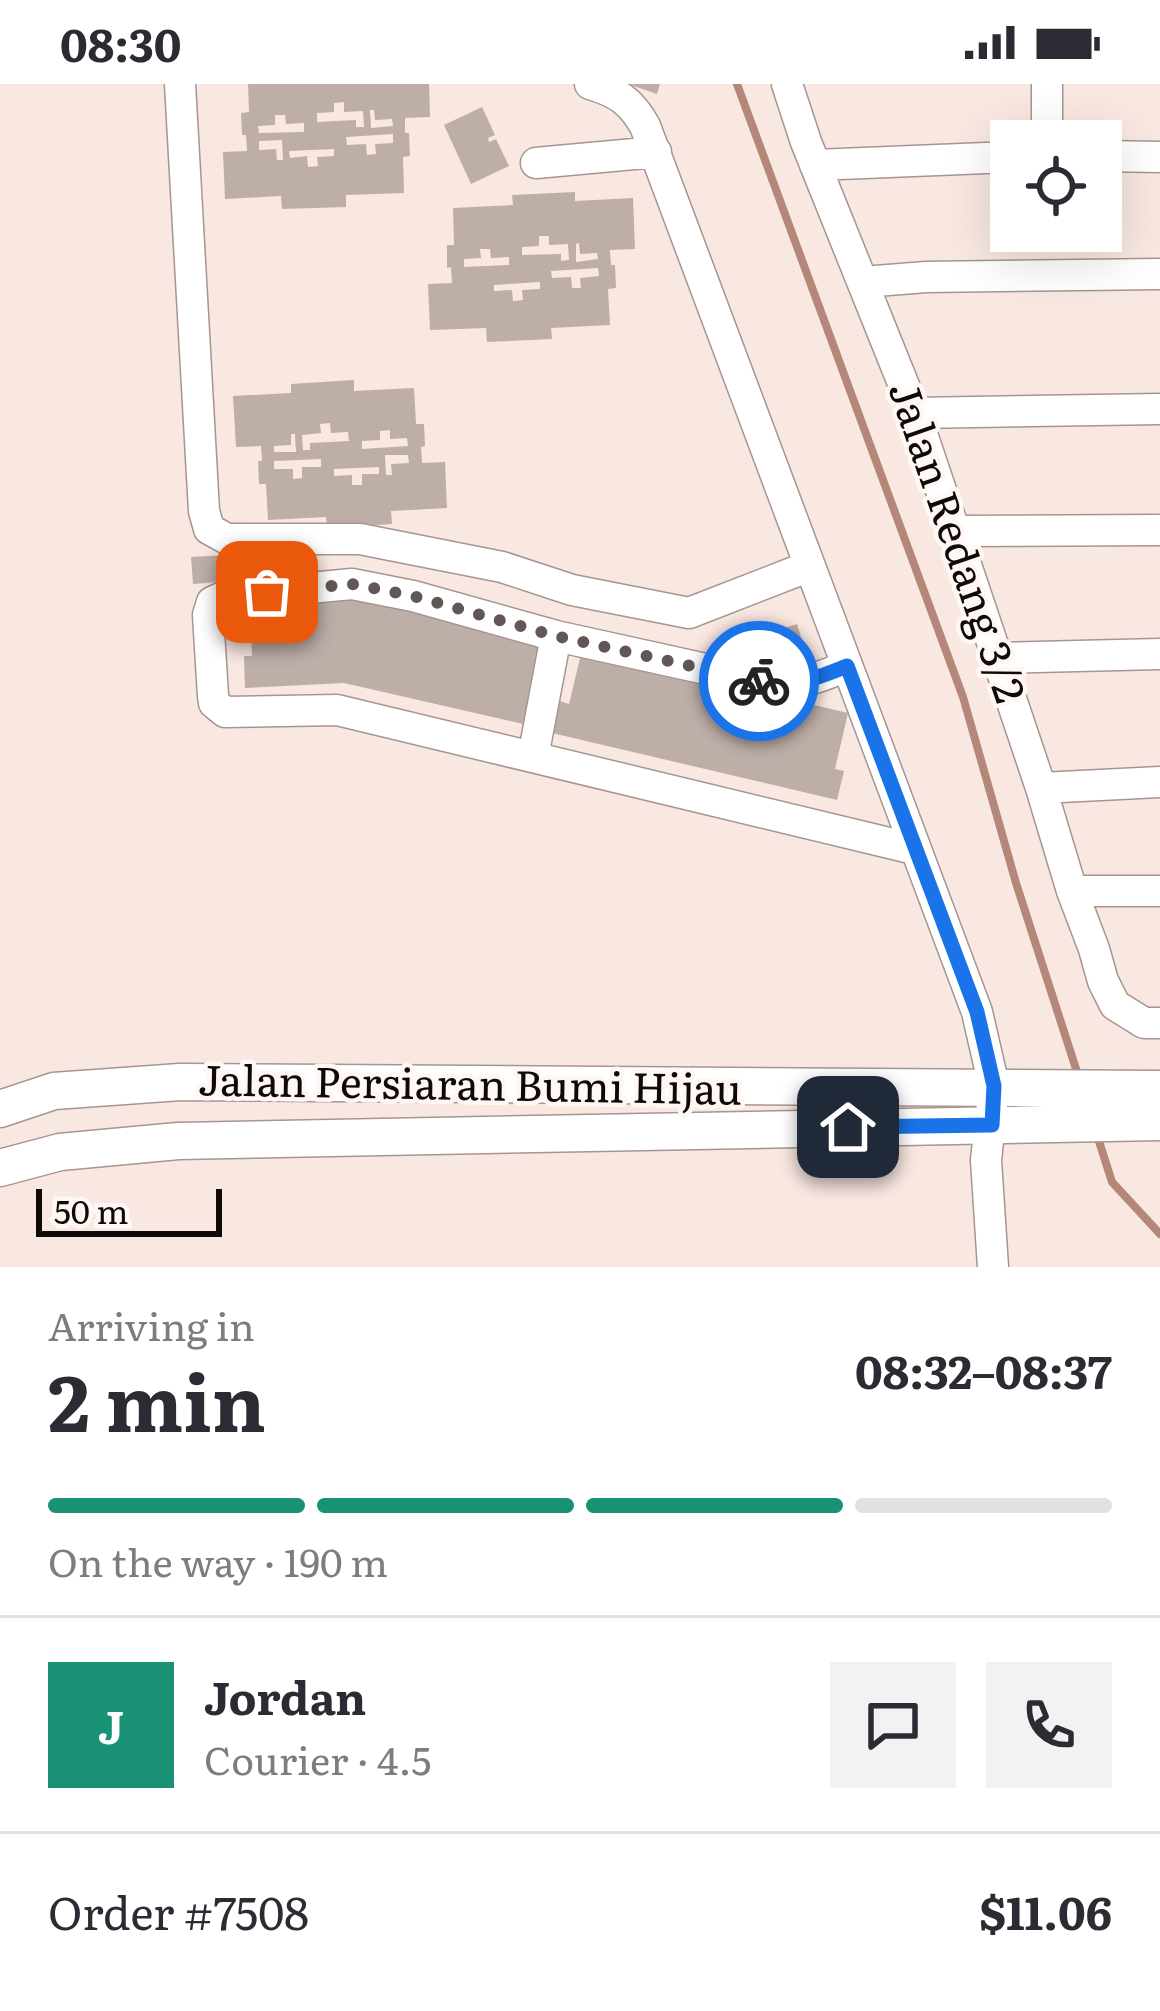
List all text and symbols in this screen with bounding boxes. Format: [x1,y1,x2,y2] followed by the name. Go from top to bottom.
[60,9,182,76] text: 08:30
[990,120,1122,252] map controls
[990,120,1122,252] button: locate
[876,372,1044,710] street label: Jalan Redang 3/2
[216,541,318,643] pin
[234,559,300,625] icon: bag
[699,621,819,741] courier
[726,648,792,714] icon: bike
[197,1046,743,1118] street label: Jalan Persiaran Bumi Hijau
[797,1076,899,1178] pin
[815,1094,881,1160] icon: home
[36,1183,222,1236] scale bar
[54,1185,128,1234] text: 50 m
[48,1295,255,1353] text: Arriving in
[855,1336,1112,1403] text: 08:32–08:37
[48,1340,266,1456] text: 2 min
[48,1531,388,1589] text: On the way · 190 m
[204,1662,366,1729] text: Jordan
[830,1662,956,1788] button: chat
[986,1662,1112,1788] button: phone
[98,1691,124,1758] text: J
[204,1729,431,1787] text: Courier · 4.5
[48,1877,309,1944] text: Order #7508
[979,1877,1112,1944] text: $11.06

